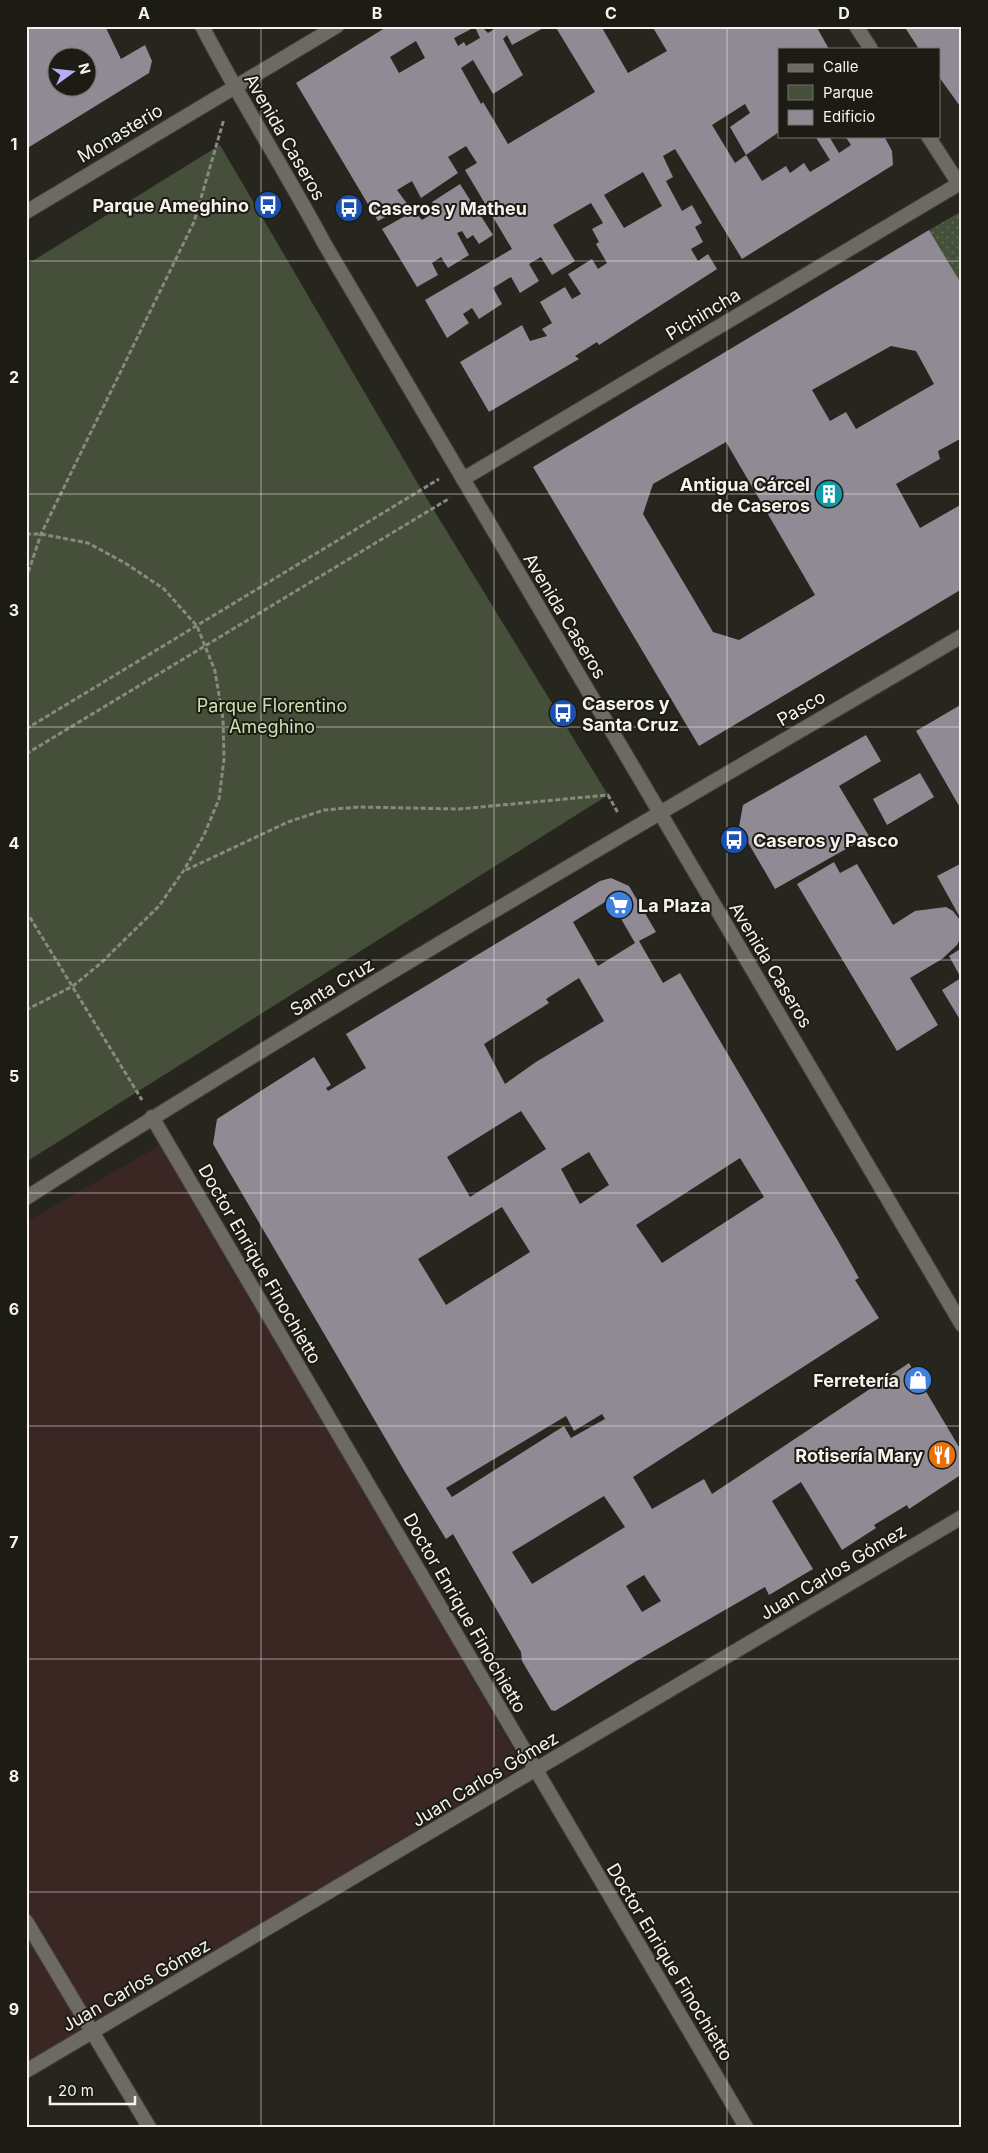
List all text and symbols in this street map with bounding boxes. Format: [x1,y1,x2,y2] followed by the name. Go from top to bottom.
[138,3,150,23] text: A
[372,3,382,23] text: B
[605,3,617,23] text: C
[838,3,850,23] text: D
[48,48,98,98] north arrow
[778,48,940,138] legend
[823,57,858,76] text: Calle
[75,61,95,76] text: N
[240,70,330,204] street label: Avenida Caseros
[823,83,873,102] text: Parque
[74,99,166,167] street label: Monasterio
[823,107,875,126] text: Edificio
[11,134,17,154] text: 1
[253,190,283,220] bus stop icon: Parque Ameghino
[334,193,364,223] bus stop icon: Caseros y Matheu
[92,195,249,216] place label: Parque Ameghino
[368,198,527,219] place label: Caseros y Matheu
[662,284,744,344] street label: Pichincha
[9,367,19,387] text: 2
[680,474,810,516] place label: Antigua Cárcel de Caseros
[814,479,844,509] building icon: Antigua Cárcel de Caseros
[519,549,611,683] street label: Avenida Caseros
[9,600,19,620] text: 3
[773,686,829,730] street label: Pasco
[582,693,679,735] place label: Caseros y Santa Cruz
[197,695,347,737] park label: Parque Florentino Ameghino
[548,698,578,728] bus stop icon: Caseros y Santa Cruz
[719,825,749,855] bus stop icon: Caseros y Pasco
[753,830,899,851] place label: Caseros y Pasco
[9,833,20,853] text: 4
[604,890,634,920] supermarket icon: La Plaza
[638,895,711,916] place label: La Plaza
[725,898,817,1032] street label: Avenida Caseros
[286,954,378,1020] street label: Santa Cruz
[9,1066,19,1086] text: 5
[194,1161,326,1367] street label: Doctor Enrique Finochietto
[9,1299,19,1319] text: 6
[903,1365,933,1395] shop icon: Ferretería
[813,1370,899,1391] place label: Ferretería
[927,1440,957,1470] restaurant icon: Rotisería Mary
[795,1445,923,1466] place label: Rotisería Mary
[399,1510,531,1716] street label: Doctor Enrique Finochietto
[756,1520,910,1624] street label: Juan Carlos Gómez
[9,1532,19,1552] text: 7
[408,1727,562,1831] street label: Juan Carlos Gómez
[9,1766,19,1786] text: 8
[603,1859,737,2065] street label: Doctor Enrique Finochietto
[58,1934,214,2036] street label: Juan Carlos Gómez
[9,1999,19,2019] text: 9
[50,2073,135,2105] scale bar
[58,2081,94,2100] text: 20 m

